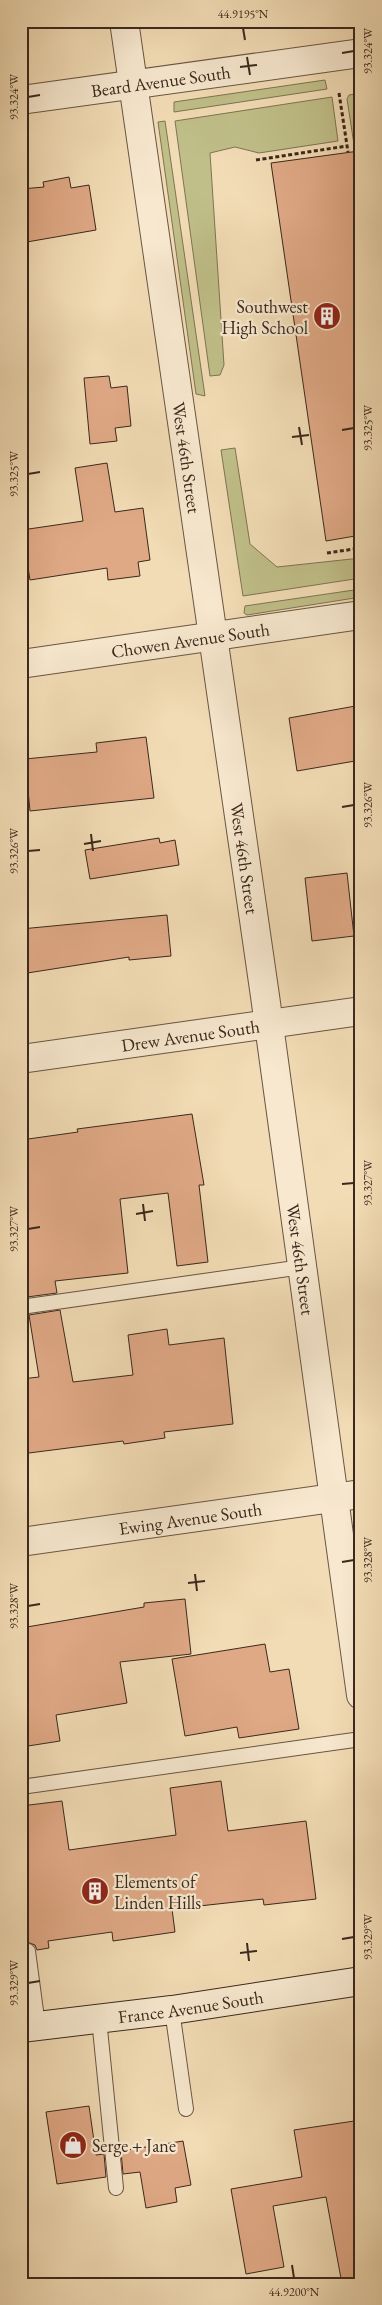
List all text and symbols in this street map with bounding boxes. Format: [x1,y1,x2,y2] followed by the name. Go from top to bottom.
[218,6,269,22] text: 44.9195°N
[360,27,376,74] text: 93.324°W
[89,60,232,102] street label: Beard Avenue South
[6,73,22,120] text: 93.324°W
[221,295,308,339] place label: Southwest High School
[312,301,342,331] building icon: Southwest High School
[168,400,207,515] street label: West 46th Street
[360,404,376,451] text: 93.325°W
[6,450,22,497] text: 93.325°W
[110,617,271,662] street label: Chowen Avenue South
[360,781,376,828] text: 93.326°W
[226,801,265,916] street label: West 46th Street
[6,827,22,874] text: 93.326°W
[120,1014,261,1056] street label: Drew Avenue South
[360,1159,376,1206] text: 93.327°W
[282,1202,320,1317] street label: West 46th Street
[6,1205,22,1252] text: 93.327°W
[117,1497,263,1540] street label: Ewing Avenue South
[360,1536,376,1583] text: 93.328°W
[6,1582,22,1629] text: 93.328°W
[114,1870,201,1914] place label: Elements of Linden Hills
[80,1876,110,1906] building icon: Elements of Linden Hills
[360,1913,376,1960] text: 93.329°W
[6,1959,22,2006] text: 93.329°W
[117,1985,265,2028] street label: France Avenue South
[58,2130,88,2160] shop icon: Serge + Jane
[92,2134,176,2157] place label: Serge + Jane
[269,2284,320,2300] text: 44.9200°N

